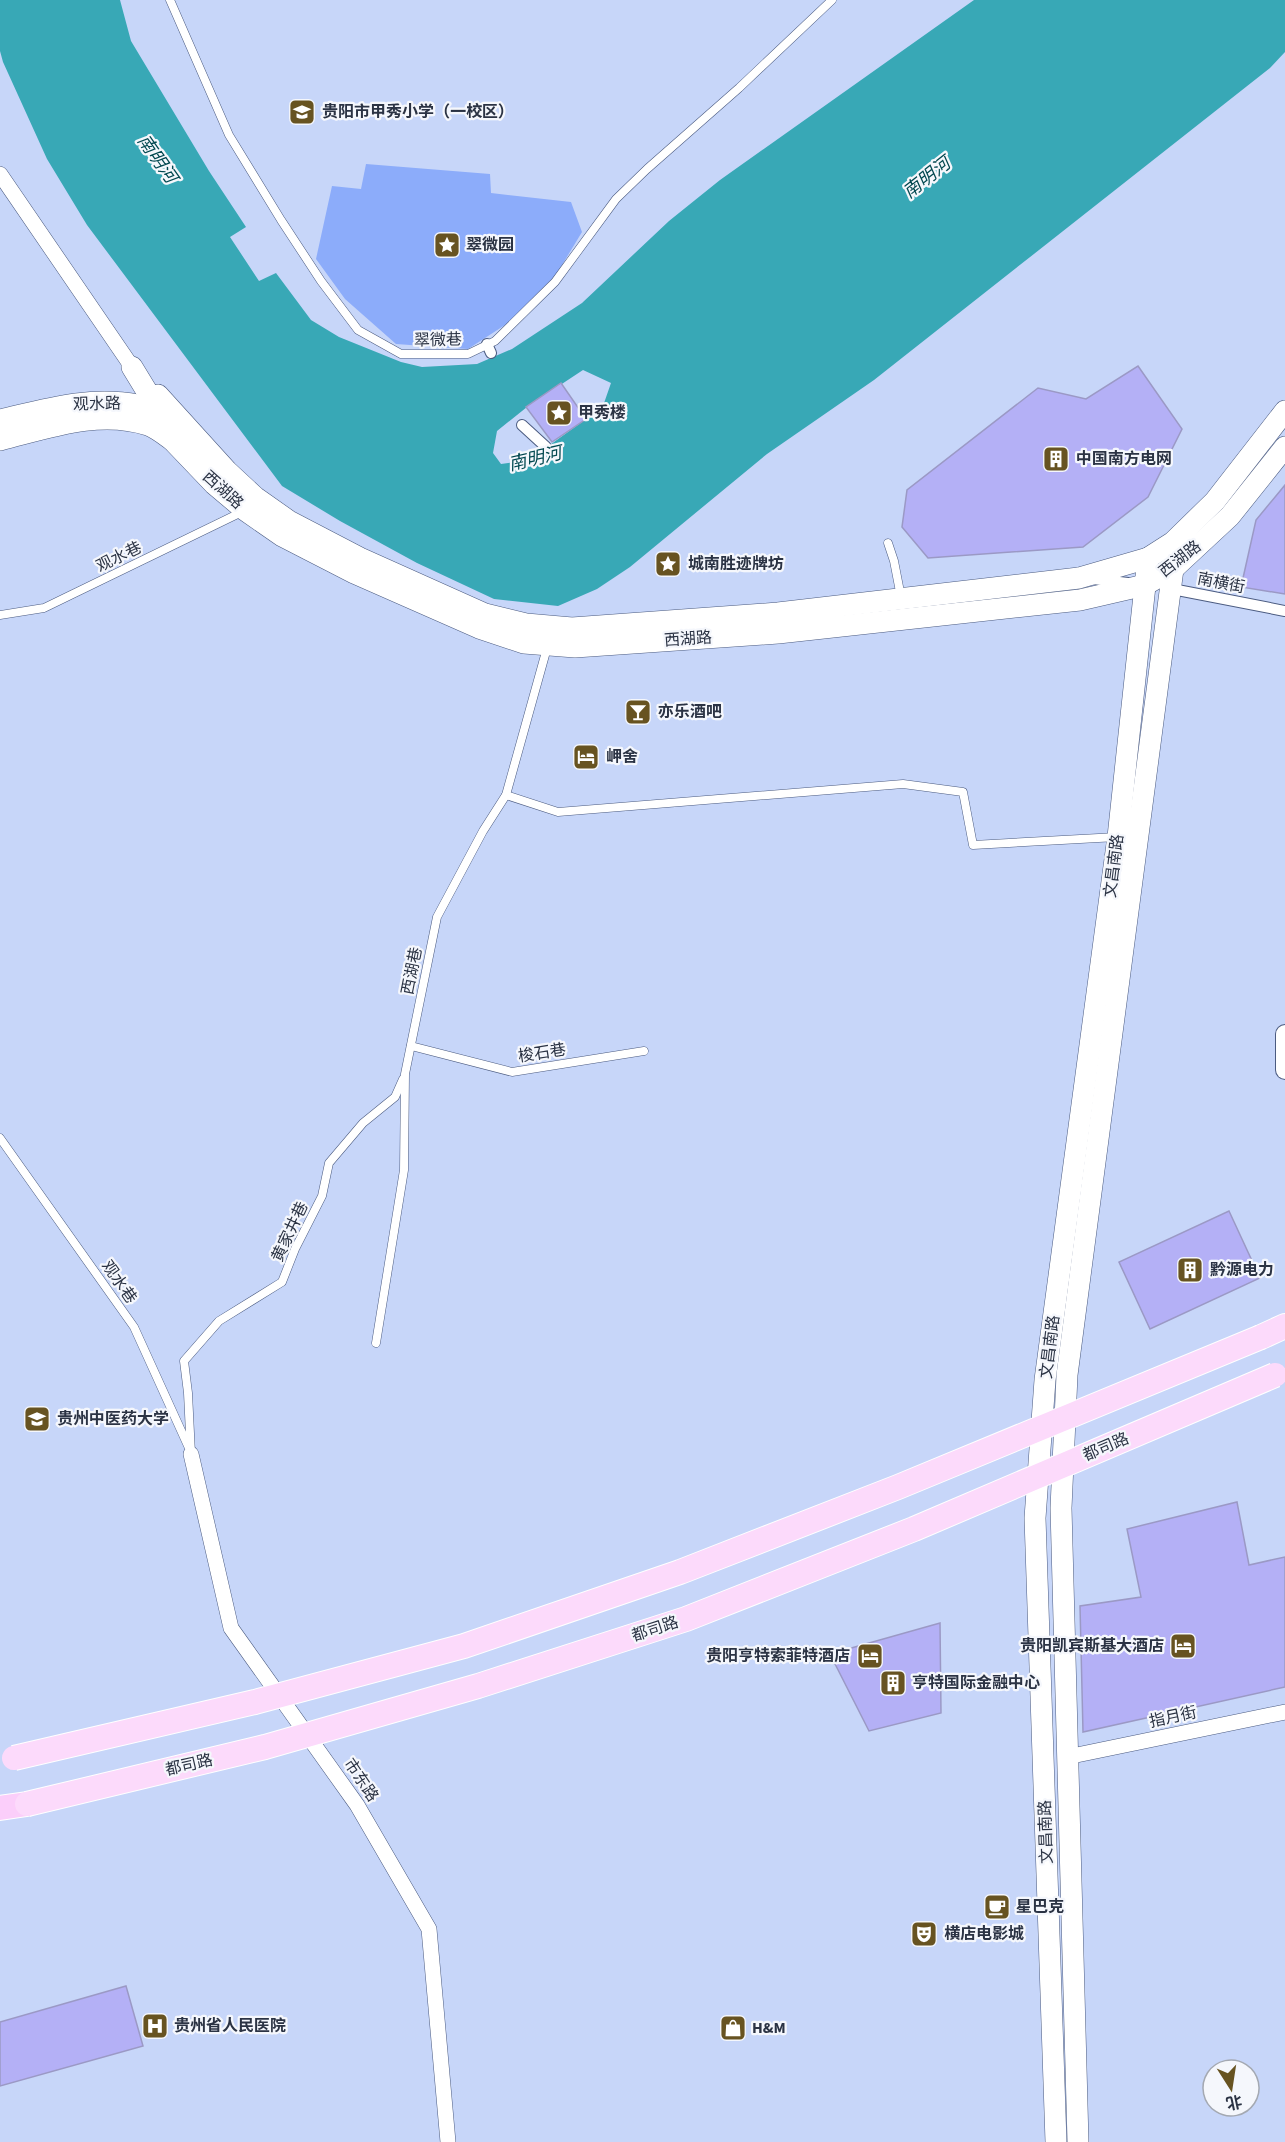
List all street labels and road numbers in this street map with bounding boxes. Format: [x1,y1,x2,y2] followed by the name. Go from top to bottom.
[414,329,462,351] street label: 翠微巷
[73,393,121,415] street label: 观水路
[198,466,248,514] street label: 西湖路
[1154,536,1206,582] street label: 西湖路
[93,537,145,577] street label: 观水巷
[1195,568,1247,598] street label: 南横街
[663,626,713,652] street label: 西湖路
[1099,833,1129,899] street label: 文昌南路
[397,945,427,997] street label: 西湖巷
[517,1038,567,1068] street label: 梭石巷
[267,1198,313,1266] street label: 黄家井巷
[96,1256,142,1308] street label: 观水巷
[1035,1314,1065,1380] street label: 文昌南路
[1080,1427,1132,1467] street label: 都司路
[629,1611,681,1647] street label: 都司路
[1147,1701,1199,1733] street label: 指月街
[163,1749,215,1781] street label: 都司路
[338,1754,384,1806] street label: 市东路
[1034,1800,1058,1864] street label: 文昌南路

